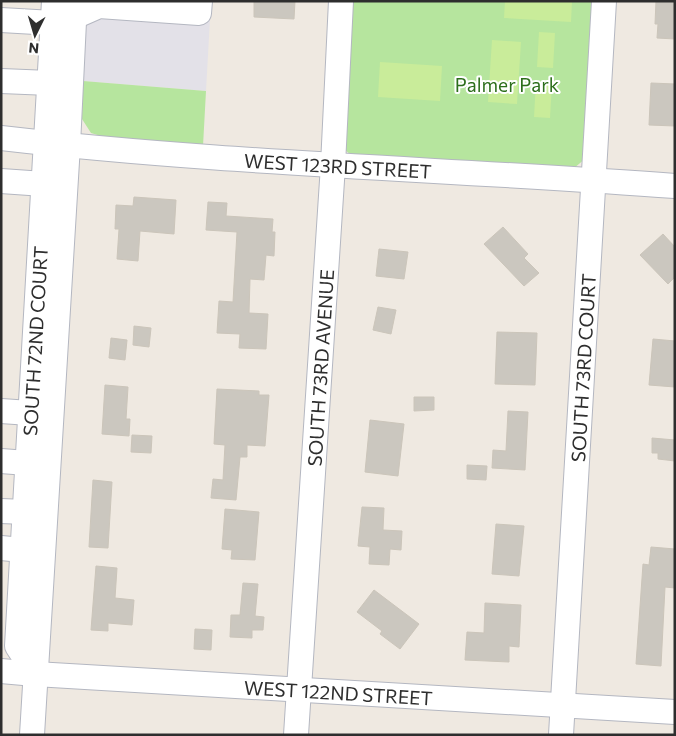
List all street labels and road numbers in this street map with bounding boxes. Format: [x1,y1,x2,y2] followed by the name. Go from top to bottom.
[243,148,432,182] street label: WEST 123RD STREET
[18,245,51,436] street label: SOUTH 72ND COURT
[302,268,338,467] street label: SOUTH 73RD AVENUE
[566,273,600,463] street label: SOUTH 73RD COURT
[243,675,433,709] street label: WEST 122ND STREET

